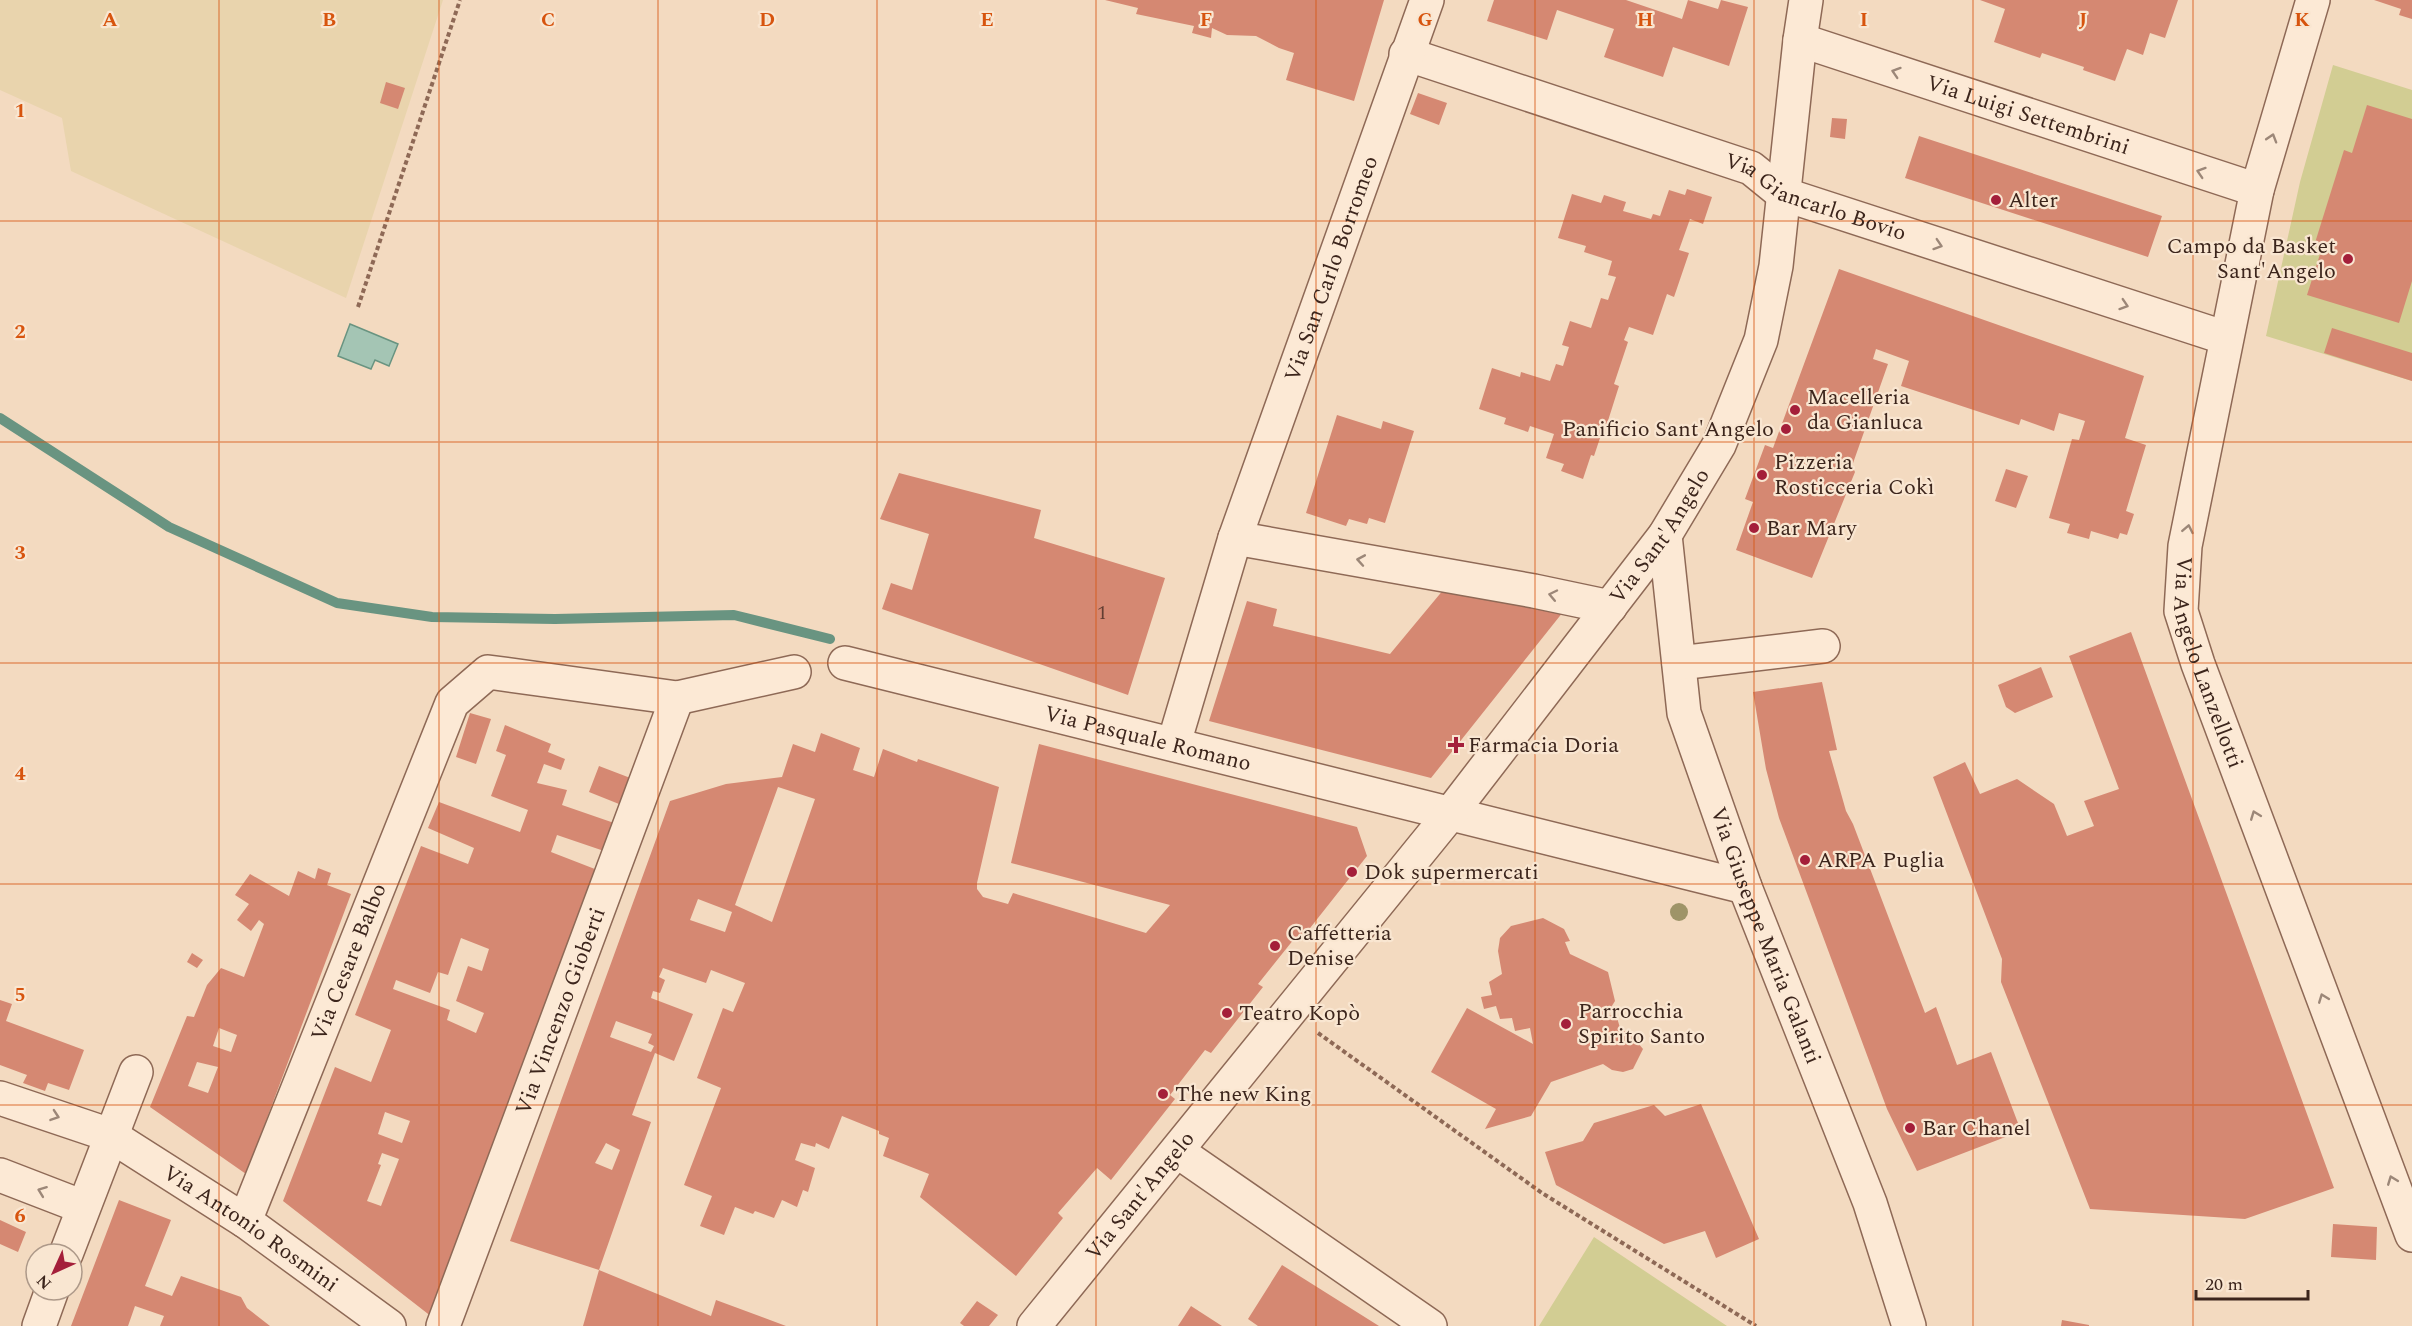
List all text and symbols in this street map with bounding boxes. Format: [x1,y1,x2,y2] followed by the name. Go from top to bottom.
[102,5,118,35] text: A
[322,5,336,35] text: B
[541,5,555,35] text: C
[759,5,775,35] text: D
[980,5,994,35] text: E
[1200,5,1212,35] text: F
[1417,5,1433,35] text: G
[1637,5,1653,35] text: H
[1860,5,1868,35] text: I
[2079,5,2087,35] text: J
[2294,5,2310,35] text: K
[1891,66,1902,79] one-way arrow
[1922,66,2134,164] street label: Via Luigi Settembrini
[14,96,26,126] text: 1
[2265,133,2277,144] one-way arrow
[1720,144,1911,249] street label: Via Giancarlo Bovio
[1276,151,1387,386] street label: Via San Carlo Borromeo
[2196,167,2207,179] one-way arrow
[2008,184,2058,217] place label: Alter
[1989,193,2003,207] marker: Alter
[2167,230,2336,288] place label: Campo da Basket Sant'Angelo
[1932,238,1943,250] one-way arrow
[2341,252,2355,266] marker: Campo da Basket Sant'Angelo
[2118,298,2129,310] one-way arrow
[14,317,26,347] text: 2
[1807,381,1923,439] place label: Macelleria da Gianluca
[1788,403,1802,417] marker: Macelleria da Gianluca
[1562,413,1774,446] place label: Panificio Sant'Angelo
[1779,422,1793,436] marker: Panificio Sant'Angelo
[1774,446,1935,504] place label: Pizzeria Rosticceria Cokì
[1601,462,1718,611] street label: Via Sant'Angelo
[1755,468,1769,482] marker: Pizzeria Rosticceria Cokì
[1766,512,1858,545] place label: Bar Mary
[1747,521,1761,535] marker: Bar Mary
[2181,524,2194,534] one-way arrow
[14,538,26,568] text: 3
[1356,555,1365,567] one-way arrow
[2164,555,2252,773] street label: Via Angelo Lanzellotti
[1548,589,1558,602] one-way arrow
[1097,598,1107,628] house number: 1
[1041,697,1255,780] street label: Via Pasquale Romano
[1468,729,1619,762] place label: Farmacia Doria
[1449,738,1463,752] marker: Farmacia Doria
[14,759,26,789] text: 4
[1702,802,1830,1069] street label: Via Giuseppe Maria Galanti
[2249,810,2262,821] one-way arrow
[1817,844,1945,877] place label: ARPA Puglia
[1798,853,1812,867] marker: ARPA Puglia
[1364,856,1539,889] place label: Dok supermercati
[1345,865,1359,879] marker: Dok supermercati
[302,878,395,1046] street label: Via Cesare Balbo
[507,903,614,1120] street label: Via Vincenzo Gioberti
[1287,917,1392,975] place label: Caffetteria Denise
[1268,939,1282,953] marker: Caffetteria Denise
[14,980,26,1010] text: 5
[2318,993,2330,1004] one-way arrow
[1578,995,1705,1053] place label: Parrocchia Spirito Santo
[1239,997,1360,1030] place label: Teatro Kopò
[1220,1006,1234,1020] marker: Teatro Kopò
[1559,1017,1573,1031] marker: Parrocchia Spirito Santo
[1175,1078,1312,1111] place label: The new King
[1156,1087,1170,1101] marker: The new King
[49,1109,60,1122] one-way arrow
[1922,1112,2031,1145] place label: Bar Chanel
[1903,1121,1917,1135] marker: Bar Chanel
[1077,1124,1203,1268] street label: Via Sant'Angelo
[156,1156,345,1300] street label: Via Antonio Rosmini
[2386,1176,2399,1186] one-way arrow
[37,1186,47,1199] one-way arrow
[14,1201,26,1231] text: 6
[24,1242,84,1302] north arrow
[2196,1263,2308,1301] scale bar
[31,1269,57,1295] text: N
[2205,1271,2243,1298] text: 20 m

